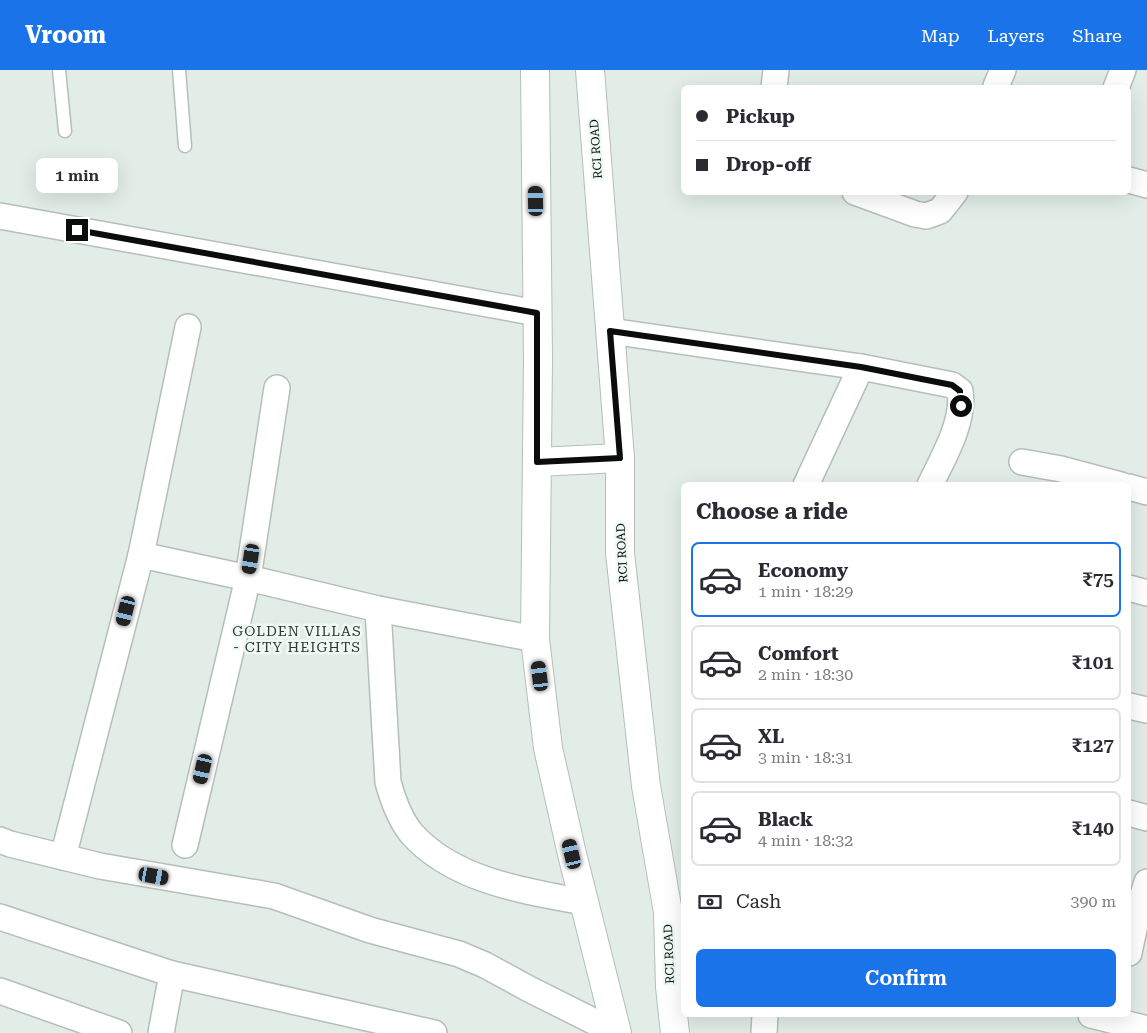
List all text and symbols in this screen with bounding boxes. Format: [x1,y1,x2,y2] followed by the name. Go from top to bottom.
[25,21,106,49] text: Vroom
[921,25,960,46] text: Map
[988,25,1044,46] text: Layers
[1072,25,1122,46] text: Share
[726,105,795,128] text: Pickup
[587,119,605,179] street label: RCI ROAD
[726,153,811,176] text: Drop-off
[36,158,118,192] callout: 1 min
[55,166,99,185] text: 1 min
[528,186,543,216] car
[66,219,88,241] route end
[950,395,972,417] route start
[696,499,848,524] text: Choose a ride
[613,523,631,583] street label: RCI ROAD
[241,543,260,575] car
[698,557,743,602] icon: car
[758,559,848,582] text: Economy
[1082,568,1114,591] text: ₹75
[758,582,853,601] text: 1 min · 18:29
[115,595,136,627] car
[232,623,362,655] district label: GOLDEN VILLAS - CITY HEIGHTS
[698,640,743,685] icon: car
[758,642,839,665] text: Comfort
[1071,651,1114,674] text: ₹101
[530,660,549,692] car
[758,665,853,684] text: 2 min · 18:30
[698,723,743,768] icon: car
[758,725,784,748] text: XL
[1071,734,1114,757] text: ₹127
[758,748,853,767] text: 3 min · 18:31
[192,753,213,785] car
[698,806,743,851] icon: car
[758,808,813,831] text: Black
[1071,817,1114,840] text: ₹140
[758,831,853,850] text: 4 min · 18:32
[561,838,582,870] car
[137,866,170,886] car
[696,888,724,916] icon: cash
[736,890,781,913] text: Cash
[1070,892,1116,911] text: 390 m
[661,924,677,984] street label: RCI ROAD
[696,949,1116,1007] button: Confirm

